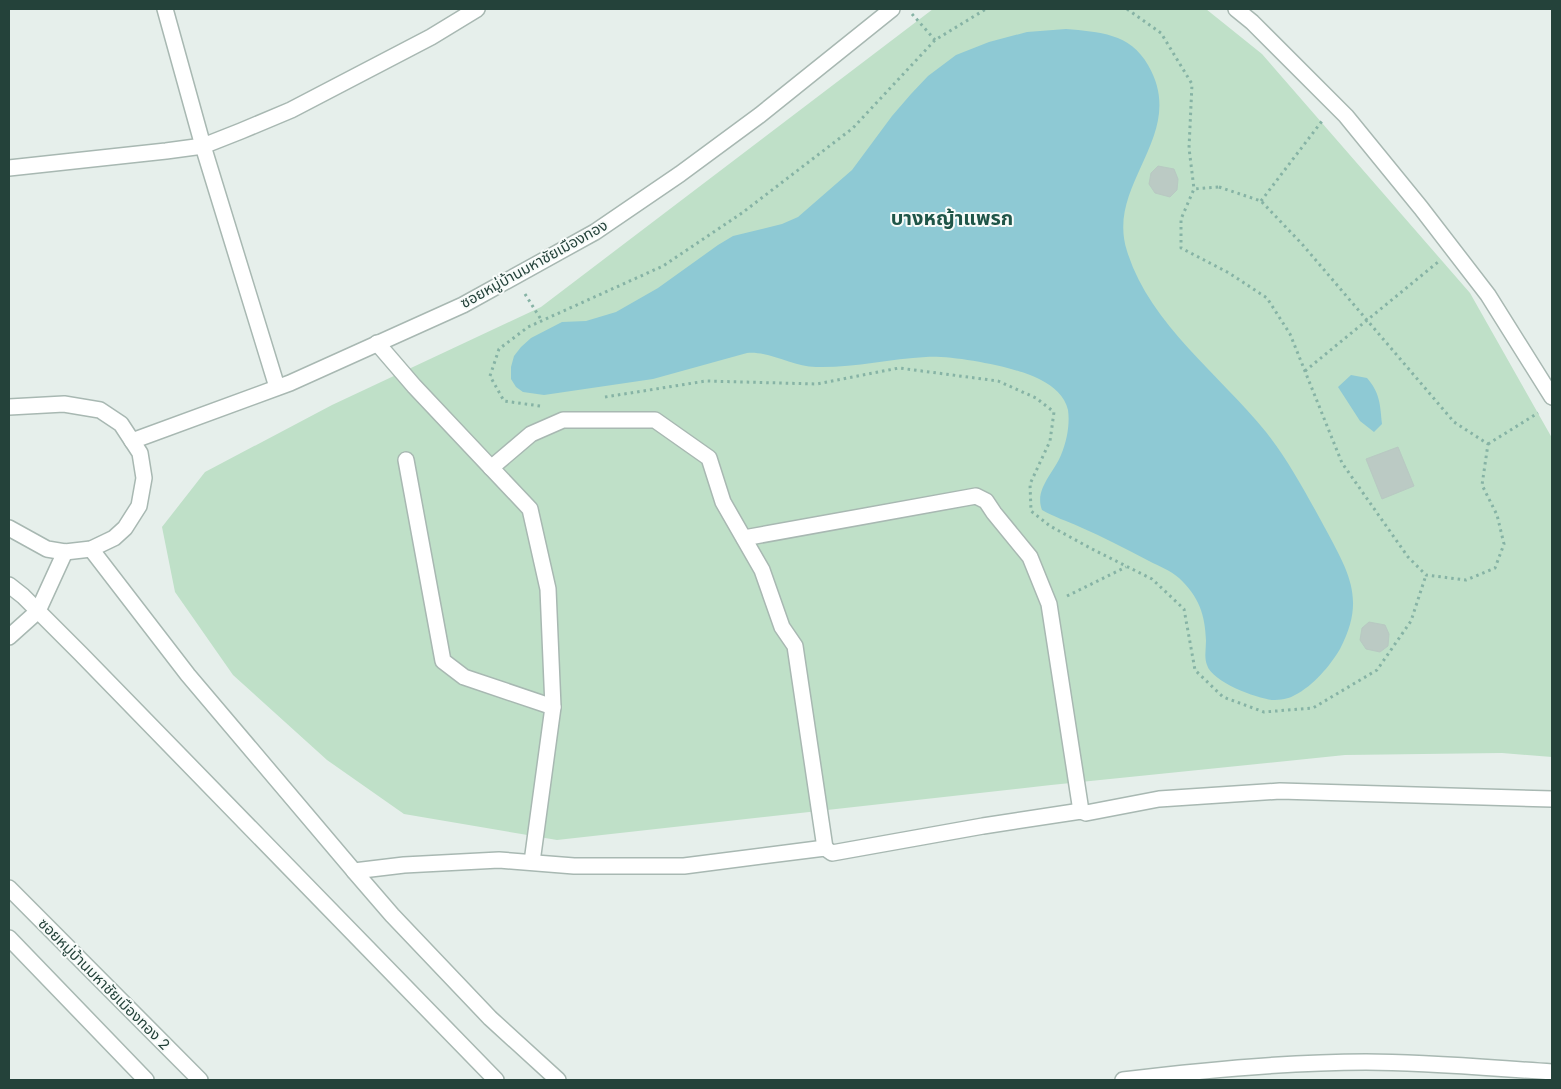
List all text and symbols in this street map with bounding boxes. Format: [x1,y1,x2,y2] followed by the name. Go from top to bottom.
[891,204,1013,233] district label: บางหญ้าแพรก
[456,214,612,314] street label: ซอยหมู่บ้านมหาชัยเมืองทอง
[33,913,175,1055] street label: ซอยหมู่บ้านมหาชัยเมืองทอง 2

